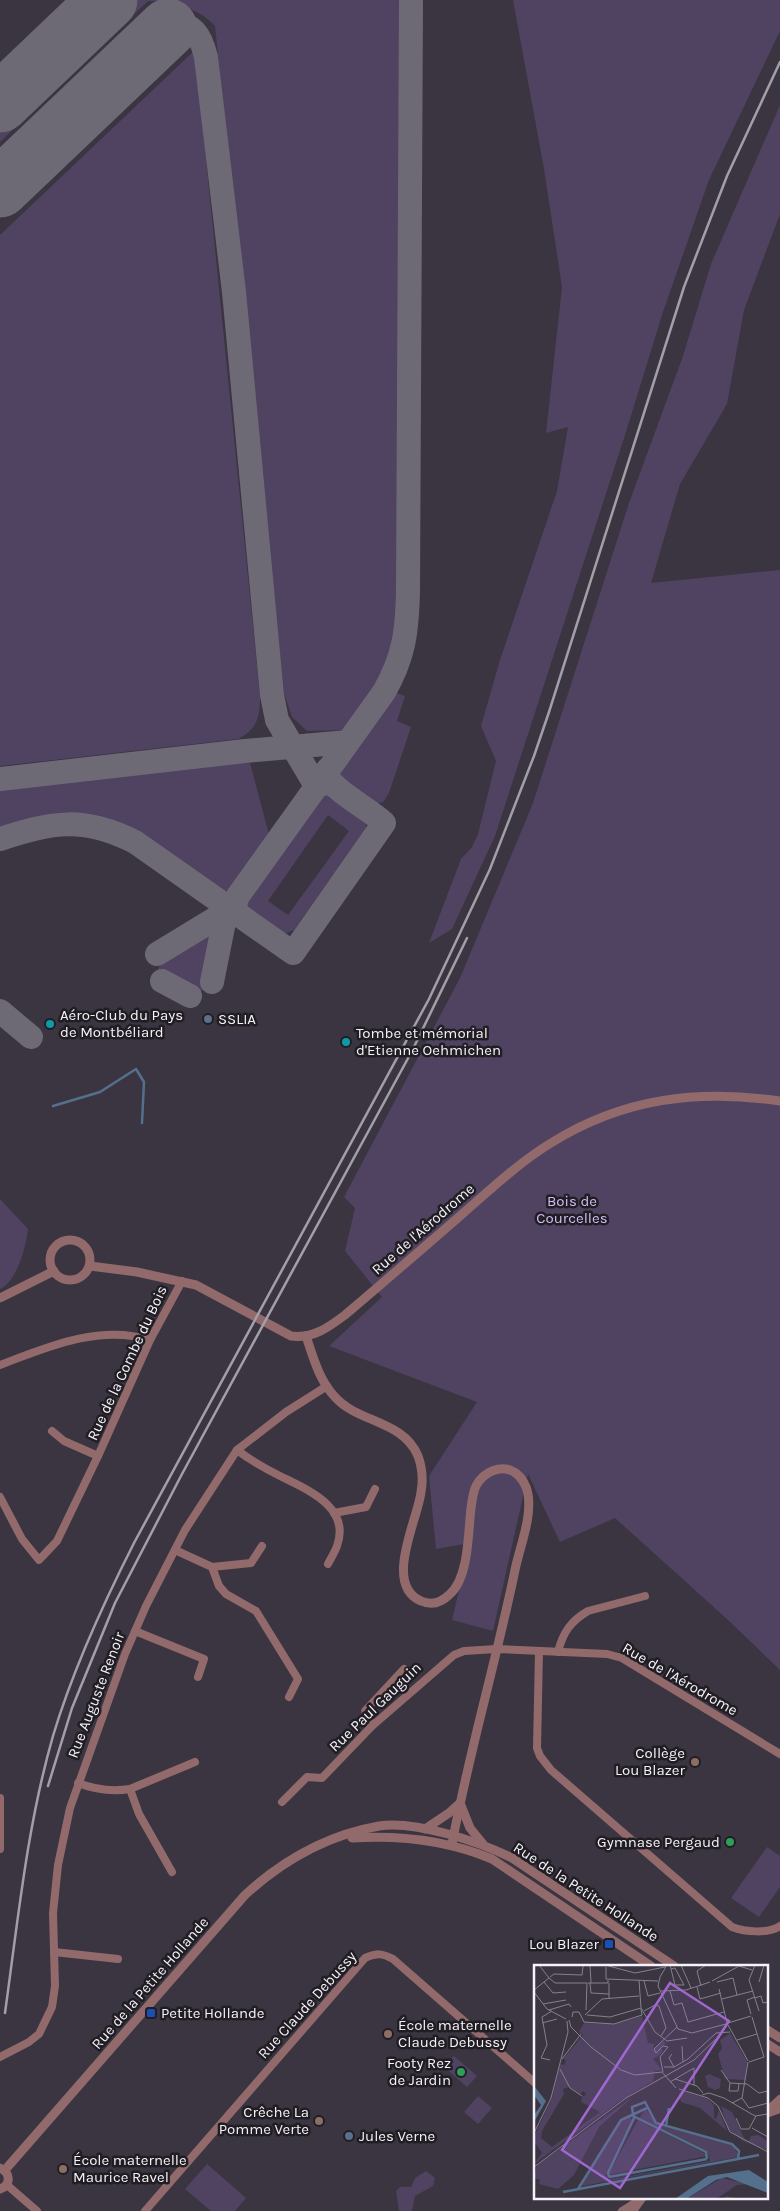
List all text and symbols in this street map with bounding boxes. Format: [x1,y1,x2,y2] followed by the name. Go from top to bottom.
[60,1006,183,1041] place label: Aéro-Club du Pays de Montbéliard
[218,1010,256,1028] place label: SSLIA
[202,1013,214,1025] marker: SSLIA
[44,1018,56,1030] marker: Aéro-Club du Pays de Montbéliard
[356,1024,501,1059] place label: Tombe et mémorial d'Etienne Oehmichen
[340,1036,352,1048] marker: Tombe et mémorial d'Etienne Oehmichen
[368,1180,478,1278] street label: Rue de l'Aérodrome
[536,1192,608,1227] park label: Bois de Courcelles
[83,1283,171,1443] street label: Rue de la Combe du Bois
[64,1629,129,1761] street label: Rue Auguste Renoir
[619,1639,741,1719] street label: Rue de l'Aérodrome
[325,1658,425,1756] street label: Rue Paul Gauguin
[615,1744,686,1779] place label: Collège Lou Blazer
[689,1756,701,1768] marker: Collège Lou Blazer
[597,1833,720,1851] place label: Gymnase Pergaud
[724,1836,736,1848] marker: Gymnase Pergaud
[510,1838,662,1946] street label: Rue de la Petite Hollande
[88,1913,212,2053] street label: Rue de la Petite Hollande
[529,1935,600,1953] place label: Lou Blazer
[603,1938,615,1950] marker: Lou Blazer
[254,1948,360,2062] street label: Rue Claude Debussy
[534,1965,768,2198] inset map
[161,2004,265,2022] place label: Petite Hollande
[145,2007,157,2019] marker: Petite Hollande
[398,2016,512,2051] place label: École maternelle Claude Debussy
[382,2028,394,2040] marker: École maternelle Claude Debussy
[387,2054,451,2089] place label: Footy Rez de Jardin
[455,2066,467,2078] marker: Footy Rez de Jardin
[219,2103,309,2138] place label: Crêche La Pomme Verte
[313,2115,325,2127] marker: Crêche La Pomme Verte
[359,2127,435,2145] place label: Jules Verne
[343,2130,355,2142] marker: Jules Verne
[73,2151,187,2186] place label: École maternelle Maurice Ravel
[57,2163,69,2175] marker: École maternelle Maurice Ravel

